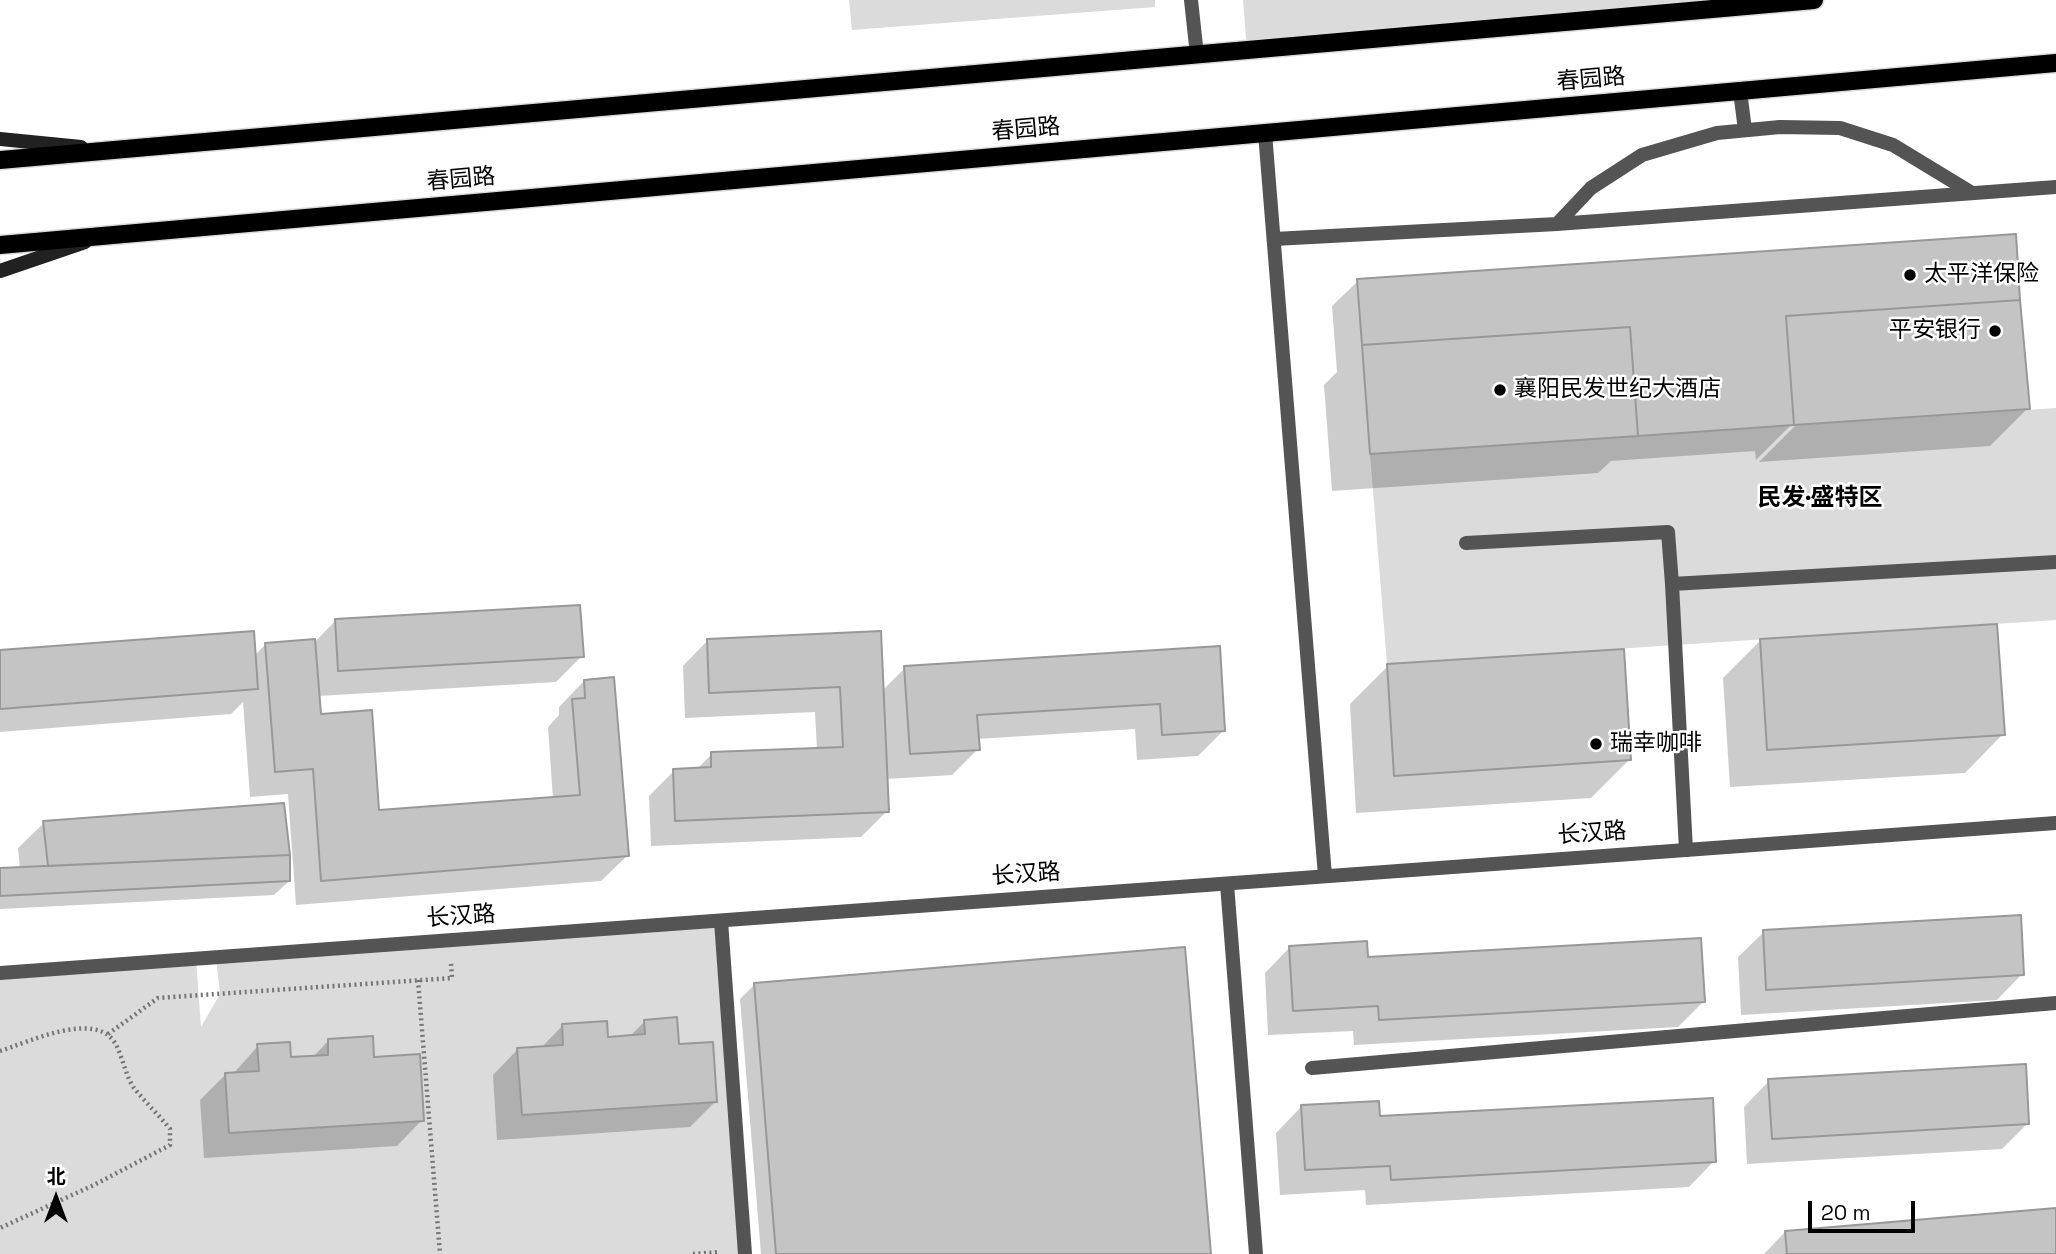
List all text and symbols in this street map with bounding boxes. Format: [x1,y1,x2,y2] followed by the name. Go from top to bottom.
[1555,63,1627,97] street label: 春园路
[990,113,1062,147] street label: 春园路
[425,163,497,197] street label: 春园路
[1924,261,2039,289] place label: 太平洋保险
[1902,267,1918,283] marker: 太平洋保险
[1889,317,1981,345] place label: 平安银行
[1987,323,2003,339] marker: 平安银行
[1514,376,1721,404] place label: 襄阳民发世纪大酒店
[1492,382,1508,398] marker: 襄阳民发世纪大酒店
[1757,484,1883,512] district label: 民发·盛特区
[1610,730,1702,758] place label: 瑞幸咖啡
[1588,736,1604,752] marker: 瑞幸咖啡
[1557,818,1627,850] street label: 长汉路
[991,859,1061,891] street label: 长汉路
[426,901,496,933] street label: 长汉路
[21,1163,91,1233] north arrow
[46,1164,66,1189] text: 北
[1811,1188,1918,1232] scale bar
[1821,1199,1871,1226] text: 20 m

